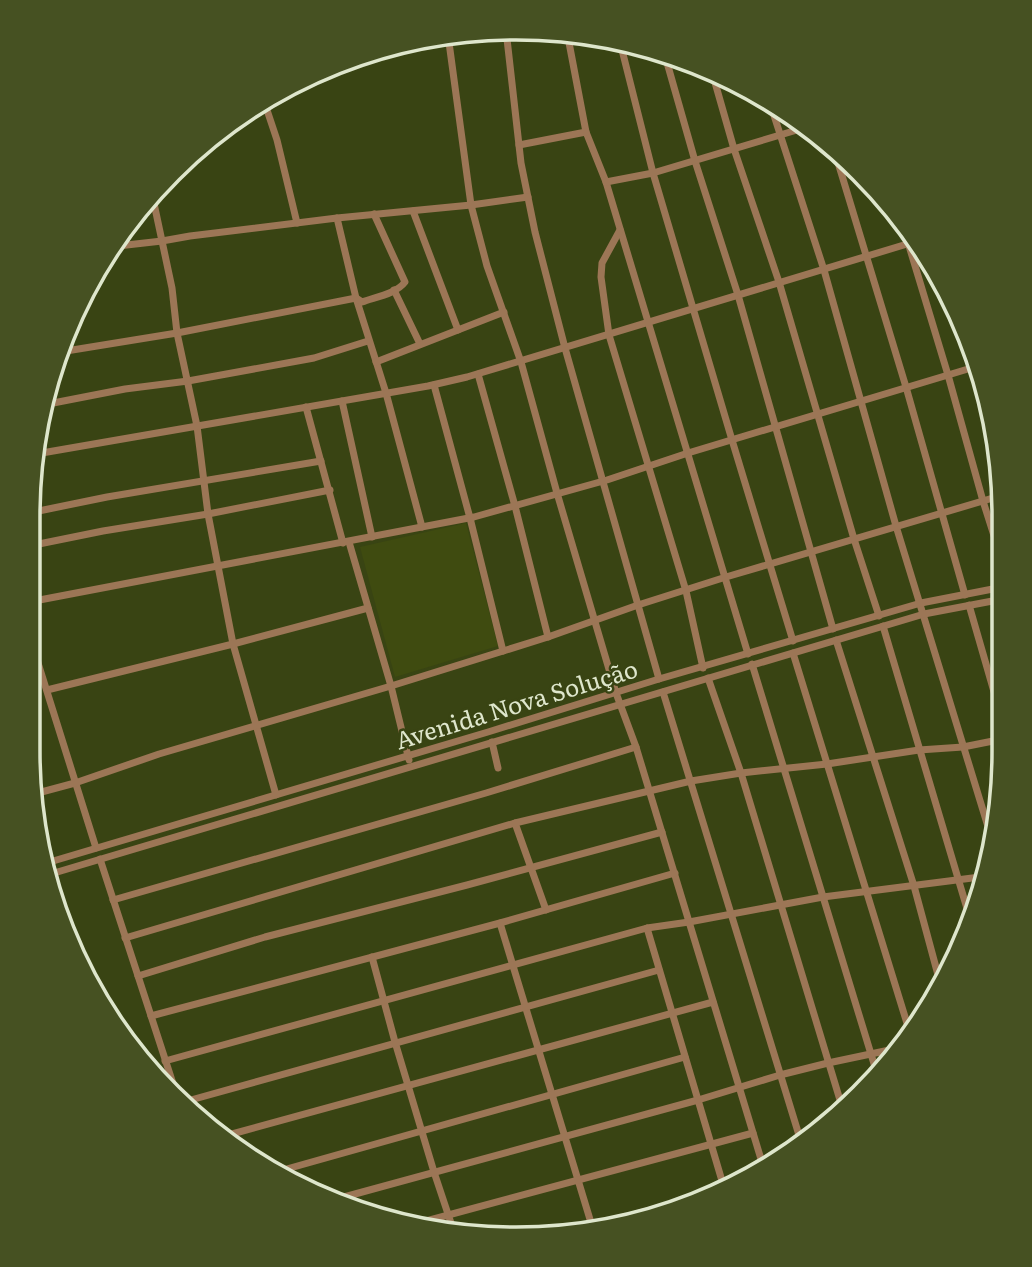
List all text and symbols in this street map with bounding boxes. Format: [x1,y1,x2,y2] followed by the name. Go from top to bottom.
[391,649,641,757] street label: Avenida Nova Solução

